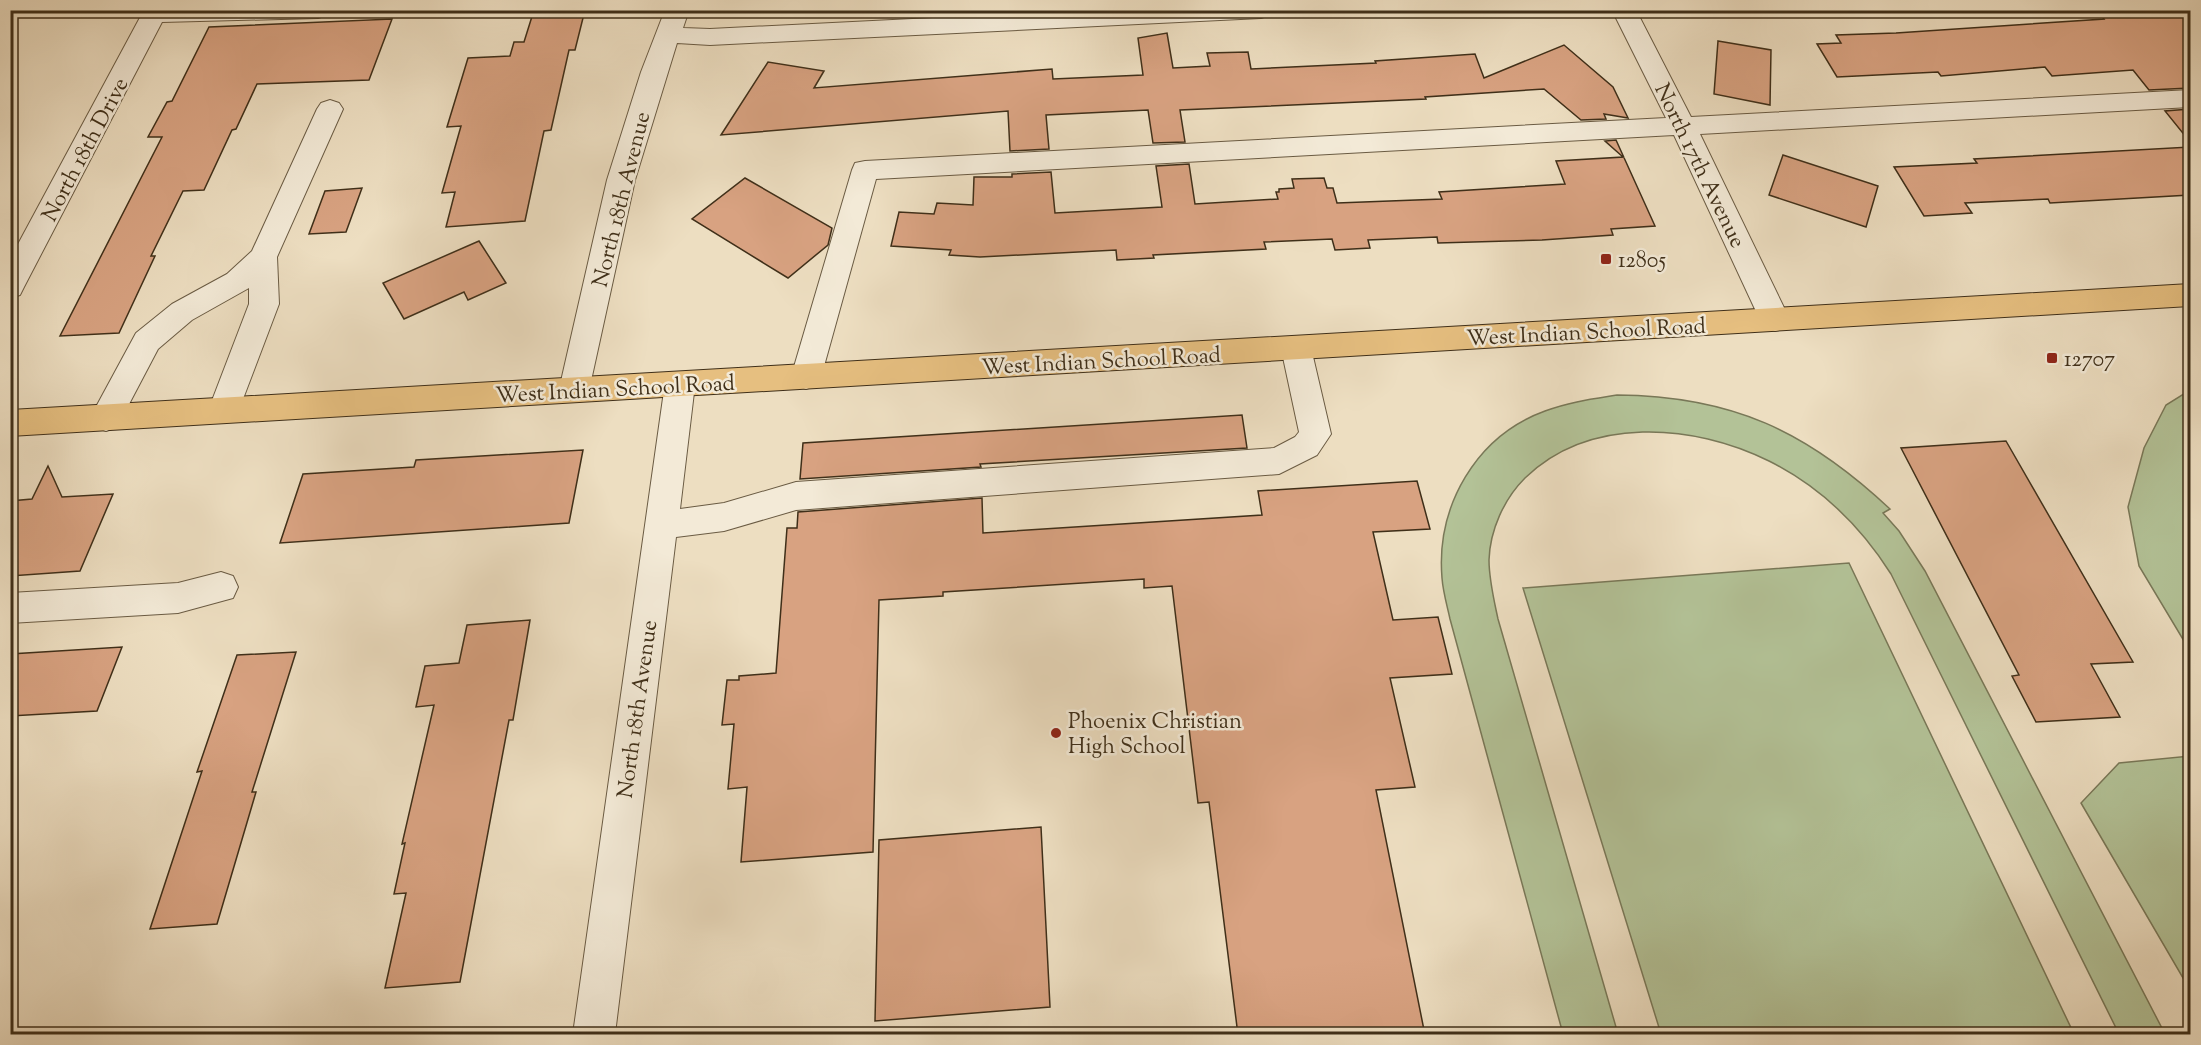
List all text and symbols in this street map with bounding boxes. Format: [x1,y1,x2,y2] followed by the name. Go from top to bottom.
[35,73,138,228] street label: North 18th Drive
[1645,79,1752,254] street label: North 17th Avenue
[586,109,660,291] street label: North 18th Avenue
[1618,246,1666,278] place label: 12805
[1599,252,1613,266] marker: 12805
[1466,312,1707,356] street label: West Indian School Road
[981,341,1222,385] street label: West Indian School Road
[2064,345,2115,377] place label: 12707
[2045,351,2059,365] marker: 12707
[495,369,736,413] street label: West Indian School Road
[611,618,667,801] street label: North 18th Avenue
[1068,707,1242,764] place label: Phoenix Christian High School
[1049,726,1063,740] marker: Phoenix Christian High School

